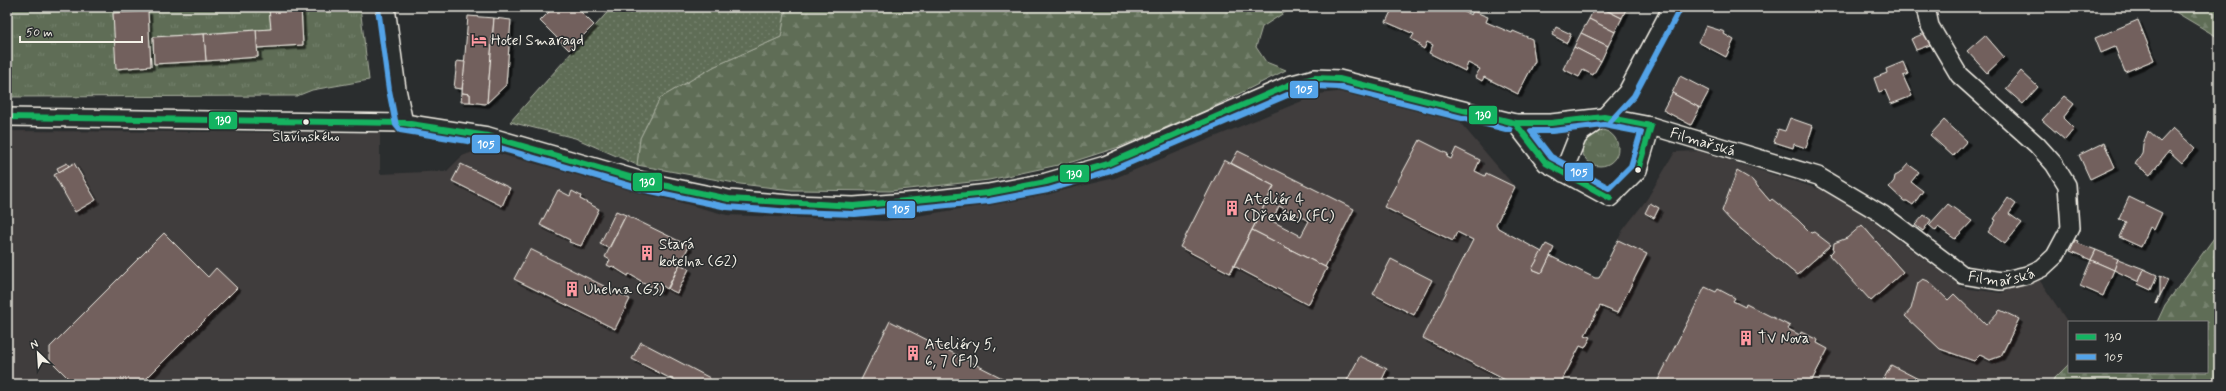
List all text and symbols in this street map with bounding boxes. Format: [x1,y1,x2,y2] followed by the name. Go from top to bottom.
[20,18,142,44] scale bar
[26,25,53,41] text: 50 m
[470,31,488,49] hotel icon: Hotel Smaragd
[491,31,584,51] place label: Hotel Smaragd
[1289,80,1319,99] line badge: 105
[1295,83,1313,97] text: 105
[1468,105,1498,125] line badge: 130
[1475,109,1491,123] text: 130
[208,111,238,130] line badge: 130
[215,114,231,128] text: 130
[301,117,311,127] marker: Slavínského
[1667,123,1738,162] street label: Filmařská
[273,128,339,146] place label: Slavínského
[471,134,501,154] line badge: 105
[477,138,495,152] text: 105
[1564,162,1594,182] line badge: 105
[1059,164,1090,183] line badge: 130
[1633,165,1643,175] unlabelled marker
[1570,166,1588,180] text: 105
[1066,168,1082,182] text: 130
[632,172,663,192] line badge: 130
[639,176,655,190] text: 130
[1244,190,1335,227] place label: Ateliér 4 (Dřevák) (FC)
[1223,199,1241,217] building icon: Ateliér 4 (Dřevák) (FC)
[886,200,916,219] line badge: 105
[892,203,910,217] text: 105
[659,235,737,272] place label: Stará kotelna (G2)
[638,244,656,262] building icon: Stará kotelna (G2)
[1967,264,2039,292] street label: Filmařská
[563,280,581,298] building icon: Uhelna (G3)
[584,280,665,300] place label: Uhelna (G3)
[2068,321,2208,373] legend
[1737,329,1755,347] building icon: TV Nova
[1758,329,1810,349] place label: TV Nova
[2104,330,2122,346] text: 130
[18,333,58,373] north arrow
[925,335,996,372] place label: Ateliéry 5, 6, 7 (F1)
[28,337,40,353] text: N
[904,344,922,362] building icon: Ateliéry 5, 6, 7 (F1)
[2104,350,2123,366] text: 105

